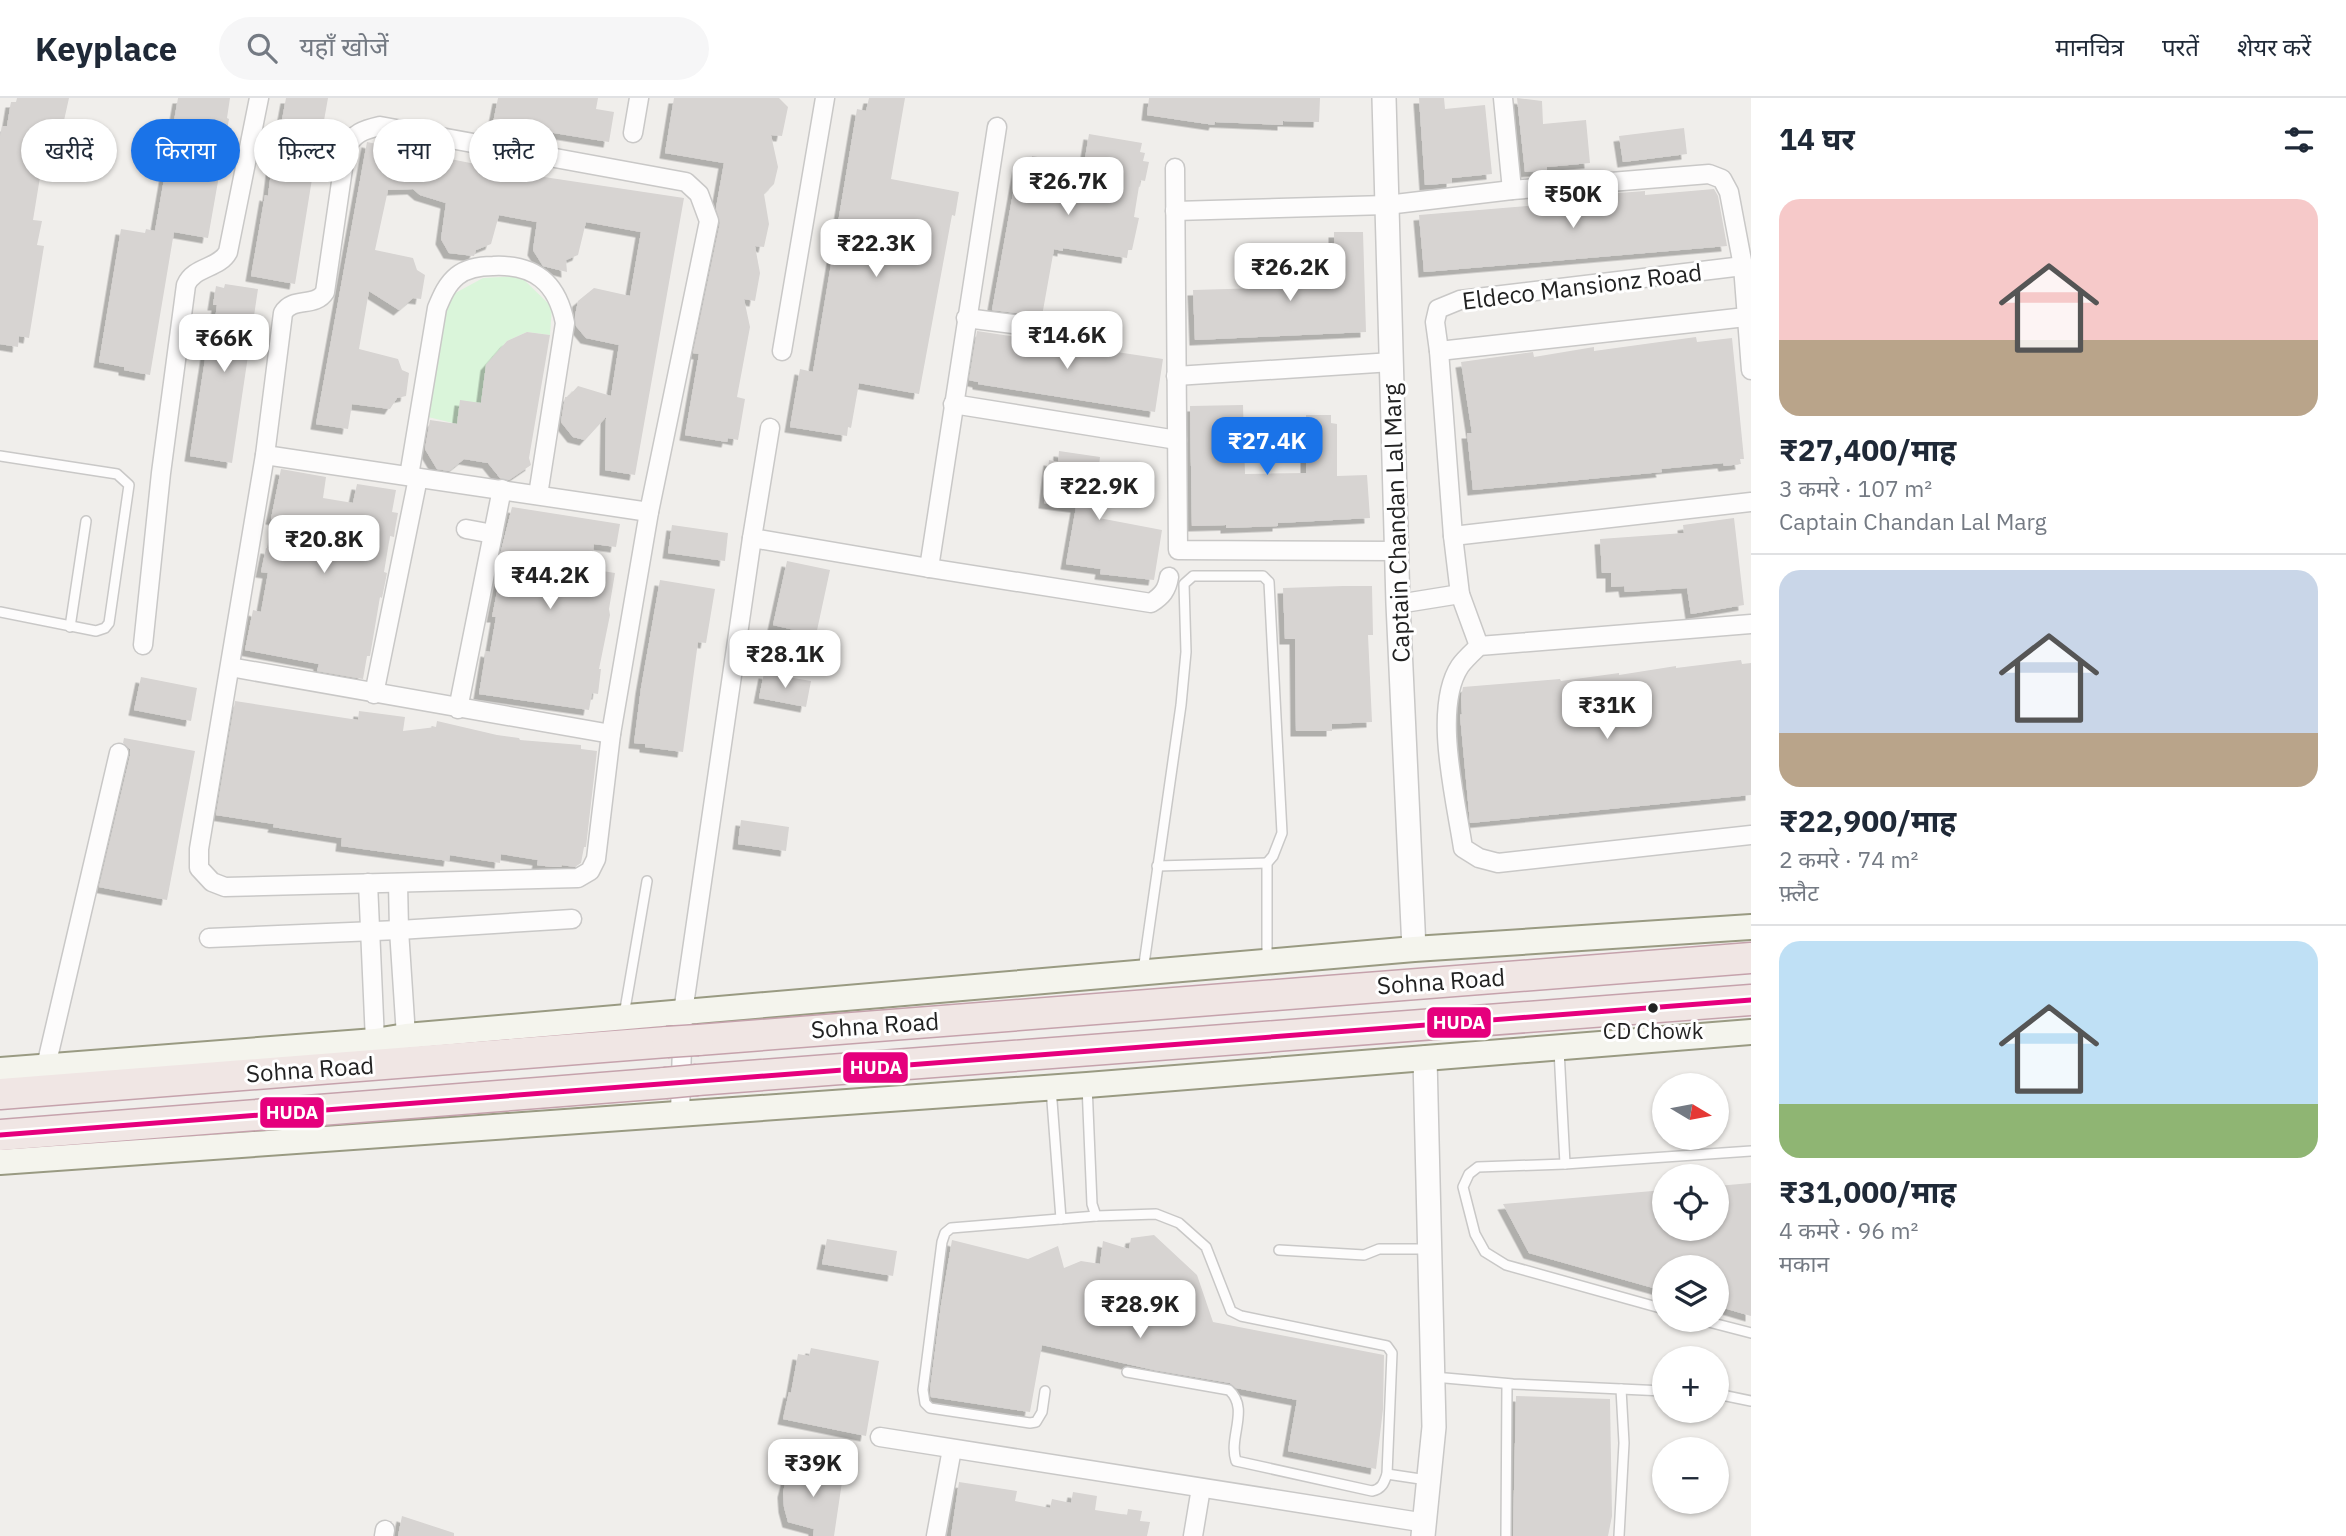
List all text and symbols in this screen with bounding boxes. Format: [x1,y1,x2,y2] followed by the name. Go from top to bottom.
[219,17,709,80] search box
[35,27,177,70] text: Keyplace
[243,29,281,67] icon: search
[299,29,388,63] text: यहाँ खोजें
[2055,31,2124,63] text: मानचित्र
[2162,31,2199,63] text: परतें
[2237,31,2311,63] text: शेयर करें
[21,119,117,182] chip: खरीदें
[131,119,240,182] chip: किराया
[254,119,359,182] chip: फ़िल्टर
[373,119,455,182] chip: नया
[469,119,558,182] chip: फ़्लैट
[1779,119,1855,158] text: 14 घर
[2280,121,2318,159] icon: filters
[1011,158,1125,217] pin: ₹26.7K
[1028,165,1108,195] text: ₹26.7K
[1532,170,1614,230] pin: ₹50K
[1544,178,1602,208] text: ₹50K
[819,220,933,279] pin: ₹22.3K
[836,227,916,257] text: ₹22.3K
[1233,244,1347,303] pin: ₹26.2K
[1986,245,2112,371] icon: home
[1250,251,1330,281] text: ₹26.2K
[1460,255,1704,317] street label: Eldeco Mansionz Road
[1010,312,1124,371] pin: ₹14.6K
[183,314,265,374] pin: ₹66K
[1027,319,1107,349] text: ₹14.6K
[195,322,253,352] text: ₹66K
[1375,383,1417,663] street label: Captain Chandan Lal Marg
[1210,418,1324,477] pin: ₹27.4K
[1227,425,1307,455] text: ₹27.4K
[1779,430,1956,469] text: ₹27,400/माह
[1042,462,1156,522] pin: ₹22.9K
[1059,470,1139,500] text: ₹22.9K
[1779,473,1932,503] text: 3 कमरे · 107 m²
[1779,506,2047,536] text: Captain Chandan Lal Marg
[267,516,381,575] pin: ₹20.8K
[284,523,364,553] text: ₹20.8K
[493,552,607,611] pin: ₹44.2K
[510,559,590,589] text: ₹44.2K
[1986,615,2112,741] icon: home
[728,630,842,690] pin: ₹28.1K
[745,638,825,668] text: ₹28.1K
[1566,682,1648,741] pin: ₹31K
[1578,689,1636,719] text: ₹31K
[1779,801,1956,840] text: ₹22,900/माह
[1779,844,1918,874] text: 2 कमरे · 74 m²
[1779,877,1819,907] text: फ़्लैट
[1376,961,1506,1001] street label: Sohna Road
[1986,986,2112,1112] icon: home
[1646,1001,1660,1015] marker: CD Chowk
[810,1005,940,1045] street label: Sohna Road
[1426,1006,1492,1039] line badge: HUDA
[1433,1010,1485,1034] text: HUDA
[1603,1016,1704,1045] place label: CD Chowk
[245,1049,375,1089] street label: Sohna Road
[842,1051,909,1084] line badge: HUDA
[850,1055,902,1079] text: HUDA
[1652,1073,1729,1150] north arrow
[1652,1073,1729,1514] map controls
[259,1096,325,1129] line badge: HUDA
[266,1100,318,1124] text: HUDA
[1652,1164,1729,1241] button: locate
[1779,1172,1956,1211] text: ₹31,000/माह
[1779,1215,1918,1245] text: 4 कमरे · 96 m²
[1779,1248,1829,1278] text: मकान
[1652,1255,1729,1332] button: layers
[1083,1280,1197,1340] pin: ₹28.9K
[1100,1288,1180,1318] text: ₹28.9K
[1652,1346,1729,1423] button: +
[1652,1437,1729,1514] button: −
[772,1440,854,1499] pin: ₹39K
[784,1447,842,1477] text: ₹39K

